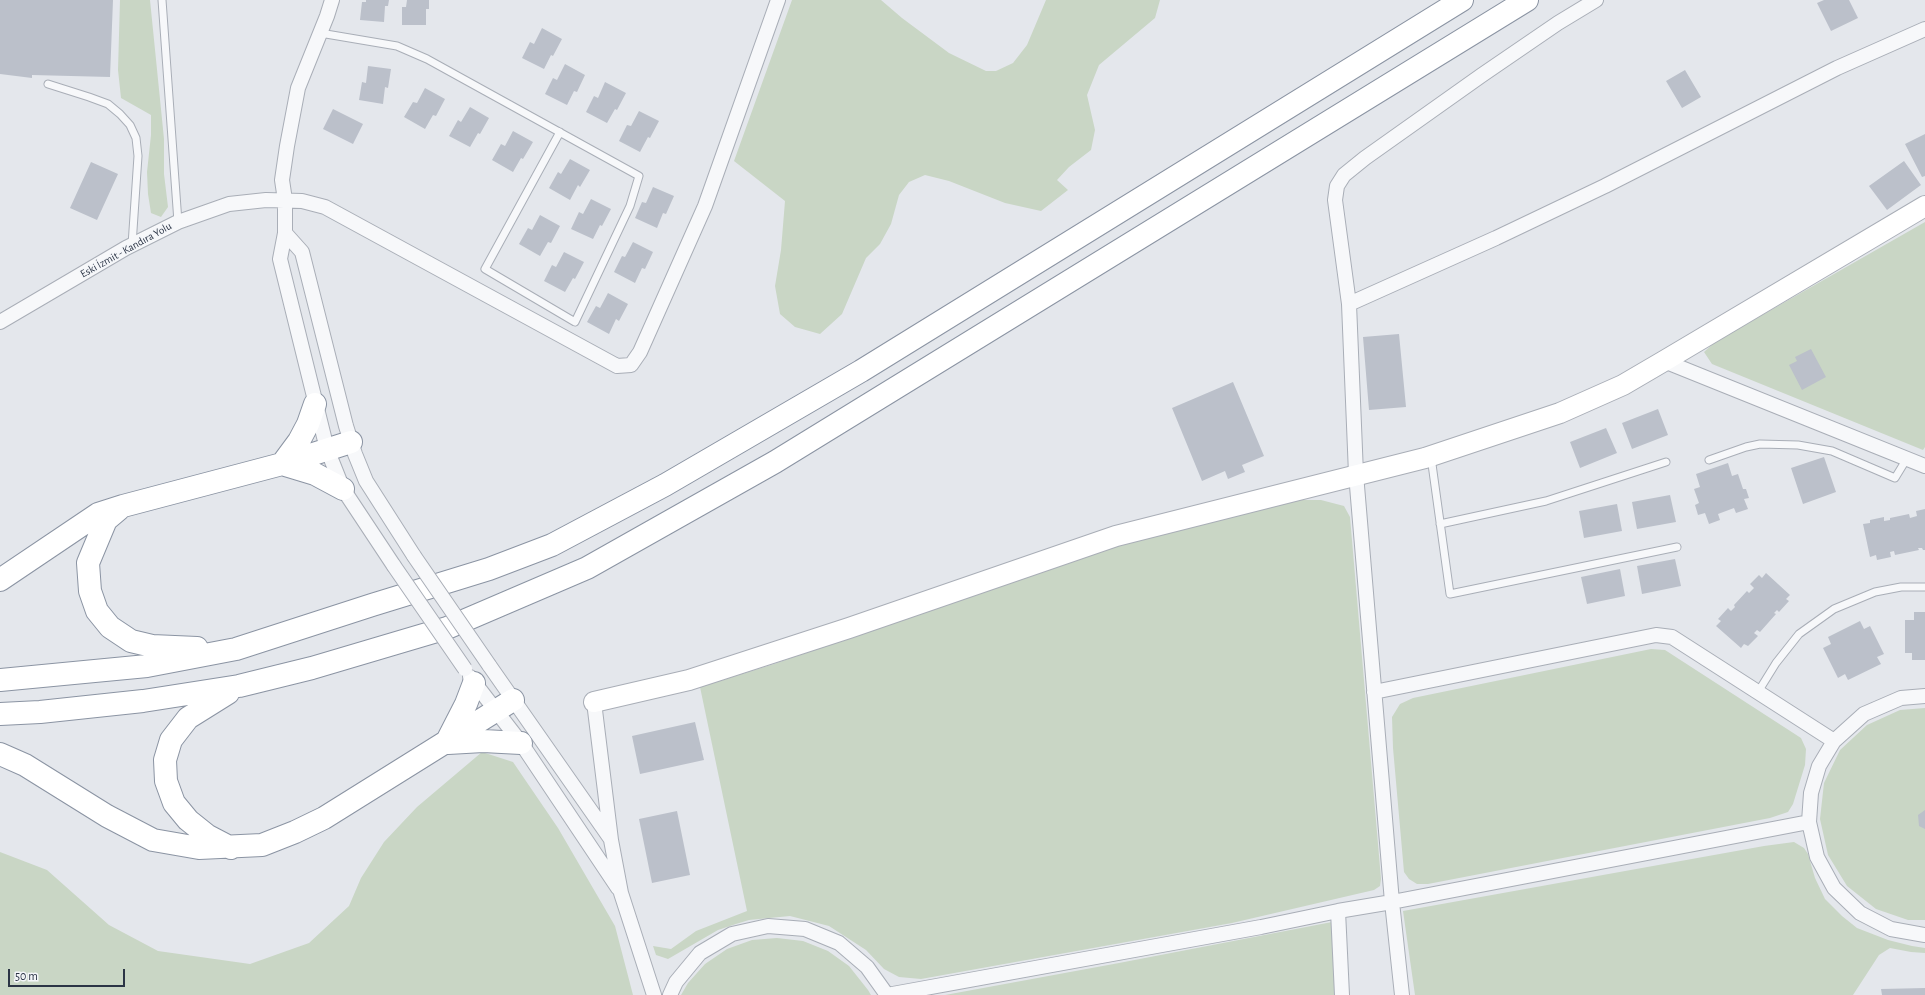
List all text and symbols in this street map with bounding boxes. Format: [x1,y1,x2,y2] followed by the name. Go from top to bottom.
[78,219,174,281] street label: Eski İzmit - Kandıra Yolu
[10,961,127,987] scale bar
[15,970,38,982] text: 50 m

